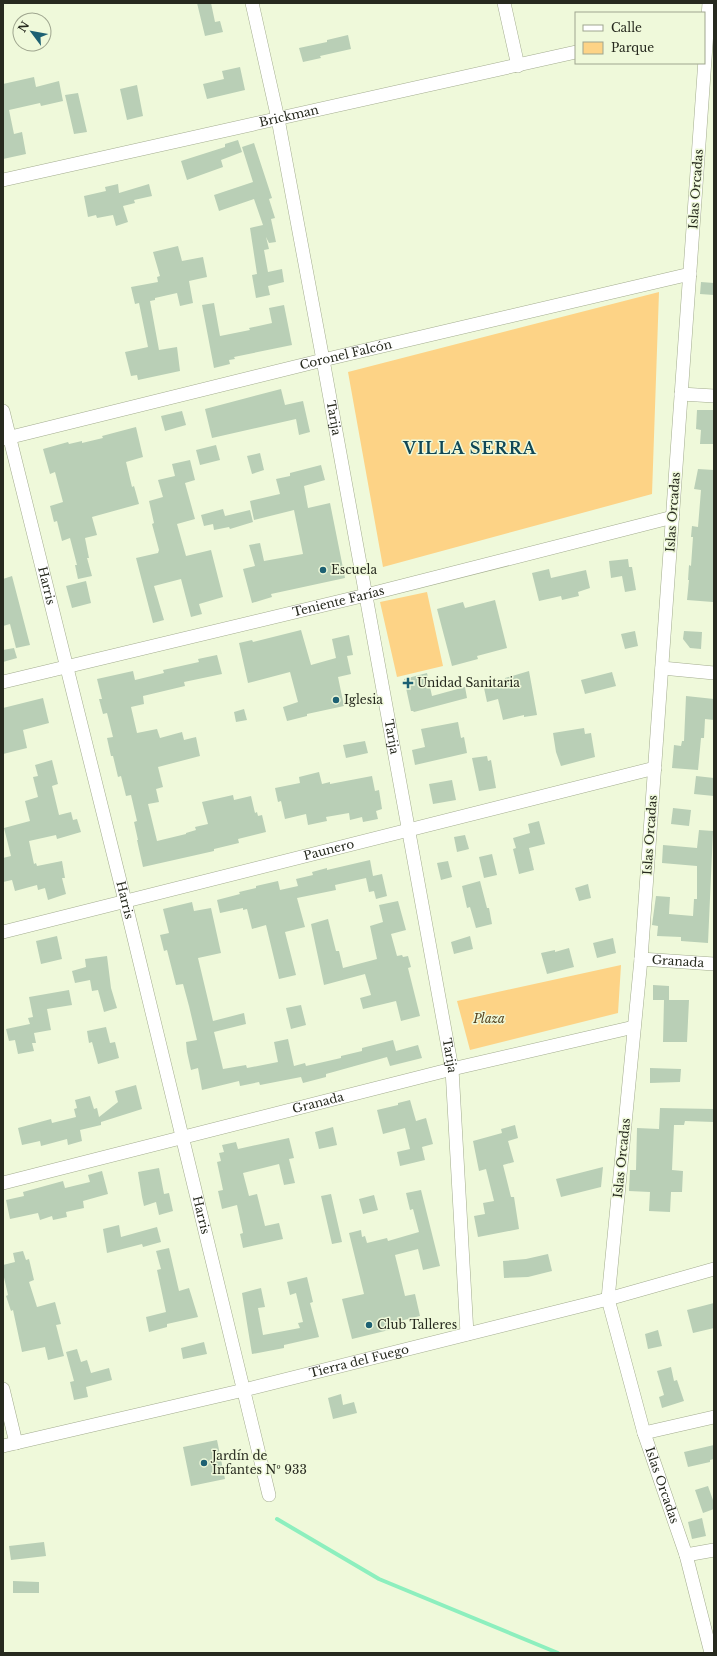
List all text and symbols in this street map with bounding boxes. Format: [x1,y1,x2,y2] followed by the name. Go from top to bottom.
[12,12,52,52] north arrow
[575,12,705,64] legend
[15,18,33,35] text: N
[611,20,642,35] text: Calle
[611,40,654,55] text: Parque
[258,102,320,130] street label: Brickman
[685,149,706,229] street label: Islas Orcadas
[298,336,393,372] street label: Coronel Falcón
[324,399,345,437] street label: Tarija
[402,438,537,458] district label: VILLA SERRA
[662,472,683,552] street label: Islas Orcadas
[331,562,377,577] place label: Escuela
[35,565,59,606] street label: Harris
[318,565,328,575] marker: Escuela
[291,583,386,619] street label: Teniente Farías
[417,675,520,690] place label: Unidad Sanitaria
[402,677,414,689] marker: Unidad Sanitaria
[344,692,383,707] place label: Iglesia
[331,695,341,705] marker: Iglesia
[382,718,403,756] street label: Tarija
[639,795,660,875] street label: Islas Orcadas
[302,836,356,863] street label: Paunero
[113,879,137,921] street label: Harris
[651,952,705,970] street label: Granada
[472,1011,505,1026] park label: Plaza
[440,1037,460,1074] street label: Tarija
[291,1089,346,1116] street label: Granada
[610,1117,633,1199] street label: Islas Orcadas
[190,1194,213,1235] street label: Harris
[377,1317,457,1332] place label: Club Talleres
[364,1320,374,1330] marker: Club Talleres
[308,1341,410,1380] street label: Tierra del Fuego
[642,1445,683,1525] street label: Islas Orcadas
[210,1448,307,1477] place label: Jardín de Infantes Nº 933
[199,1458,209,1468] marker: Jardín de Infantes Nº 933

